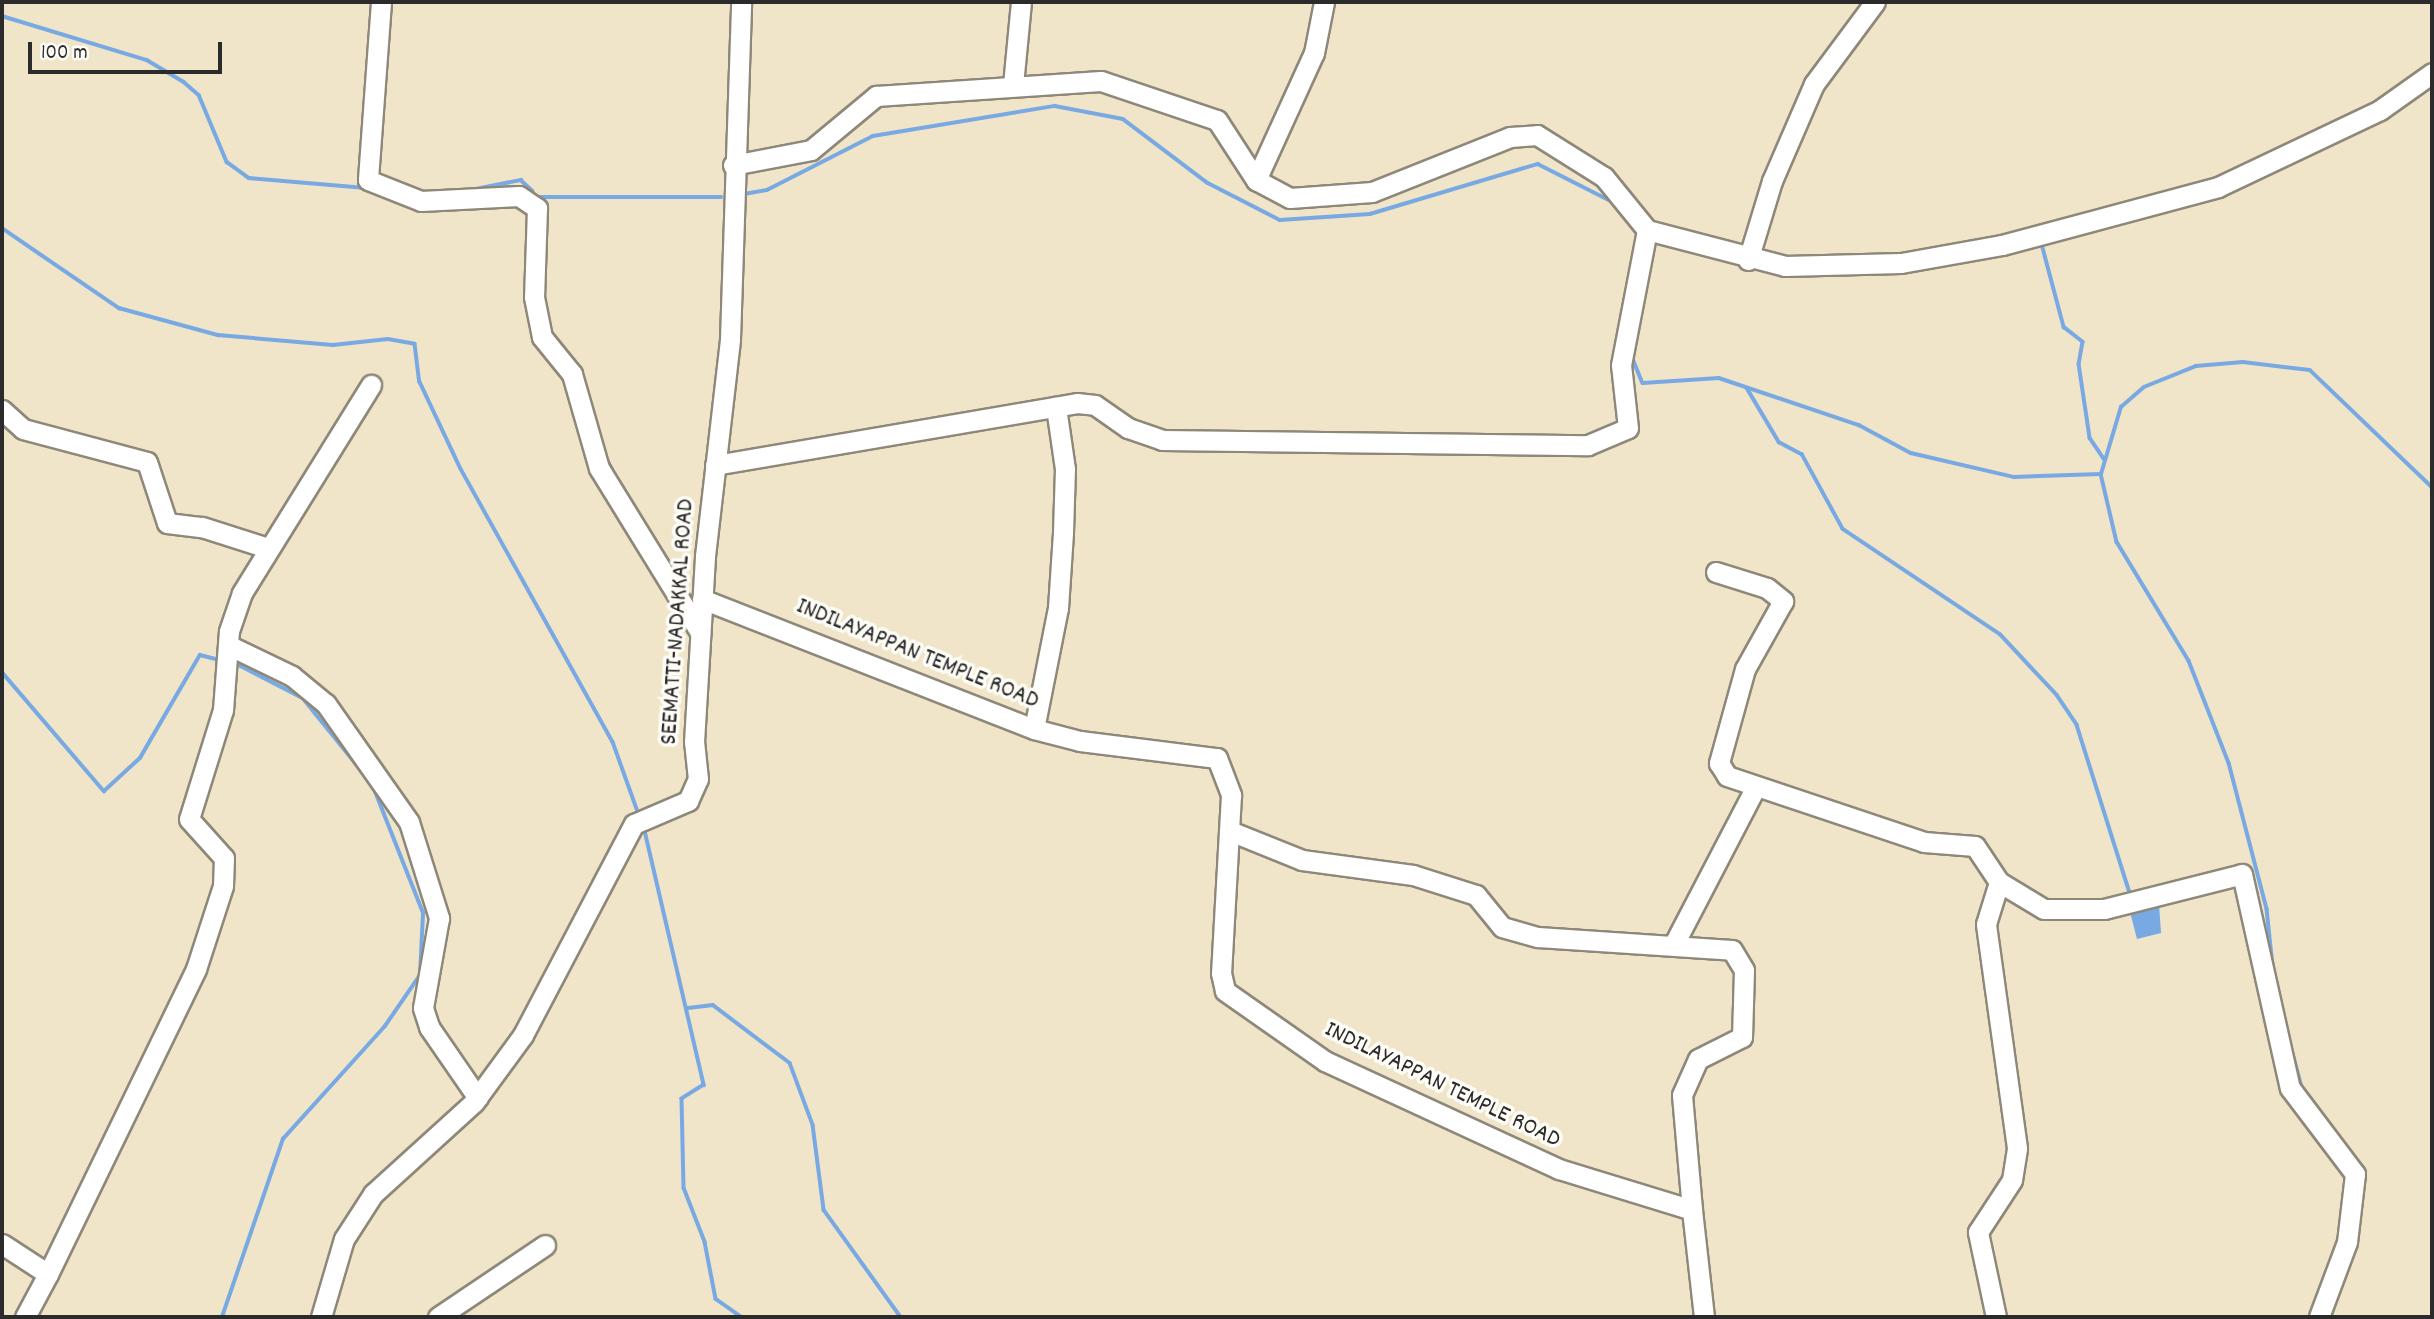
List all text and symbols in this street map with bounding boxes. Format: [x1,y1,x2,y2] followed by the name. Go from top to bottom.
[32,28,226,72] scale bar
[41,39,88,69] text: 100 m
[656,498,702,746] street label: SEEMATTI-NADAKKAL ROAD
[792,593,1042,717] street label: INDILAYAPPAN TEMPLE ROAD
[1319,1016,1565,1156] street label: INDILAYAPPAN TEMPLE ROAD

